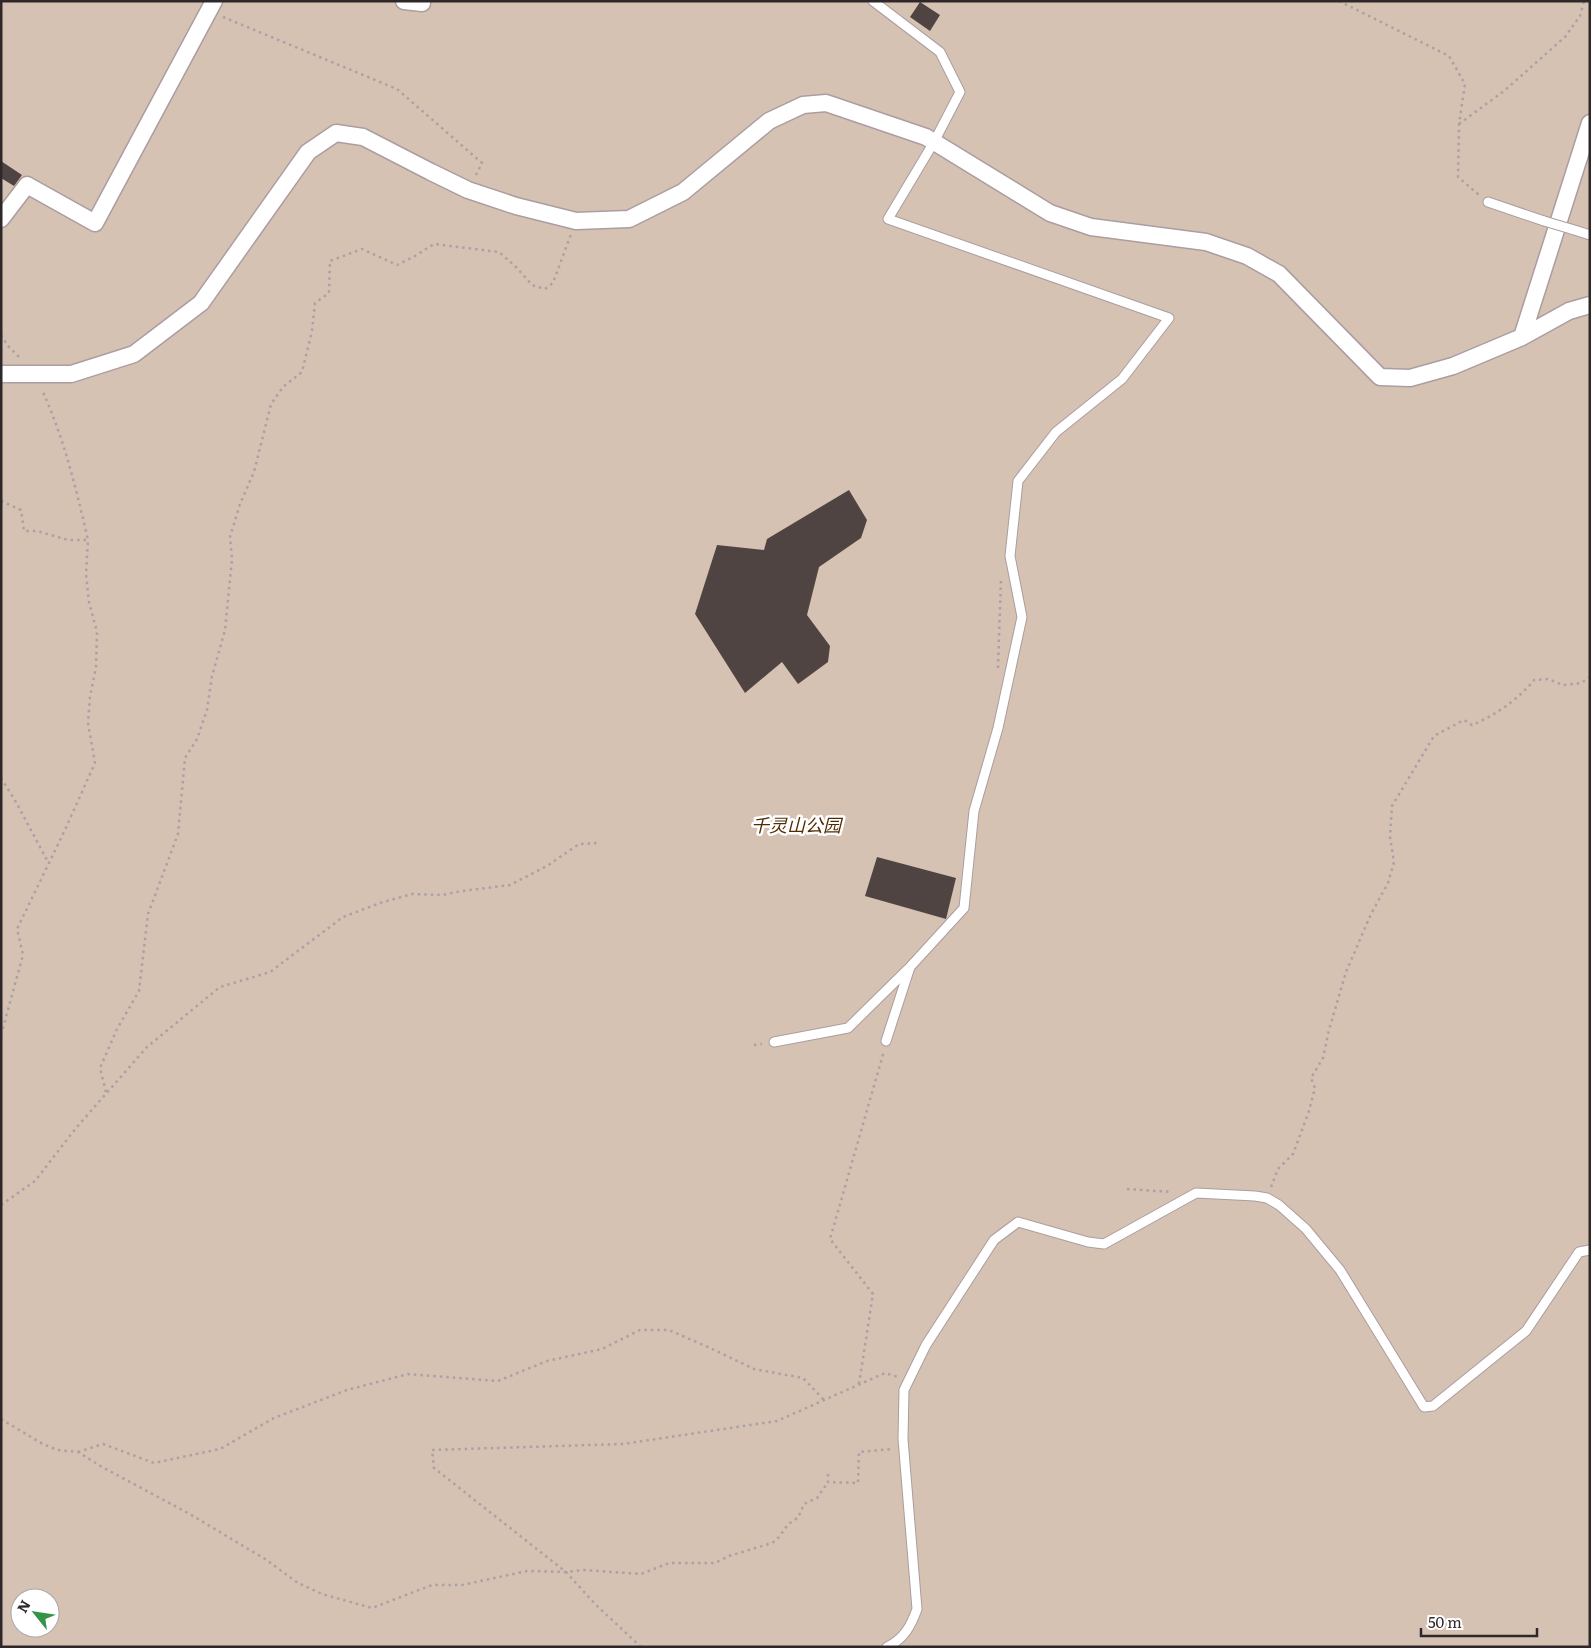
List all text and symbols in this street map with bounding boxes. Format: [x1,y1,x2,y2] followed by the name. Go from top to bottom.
[751,811,844,838] park label: 千灵山公园
[10,1588,60,1638] north arrow
[11,1596,35,1616] text: N
[1421,1606,1537,1638] scale bar
[1428,1610,1462,1633] text: 50 m

